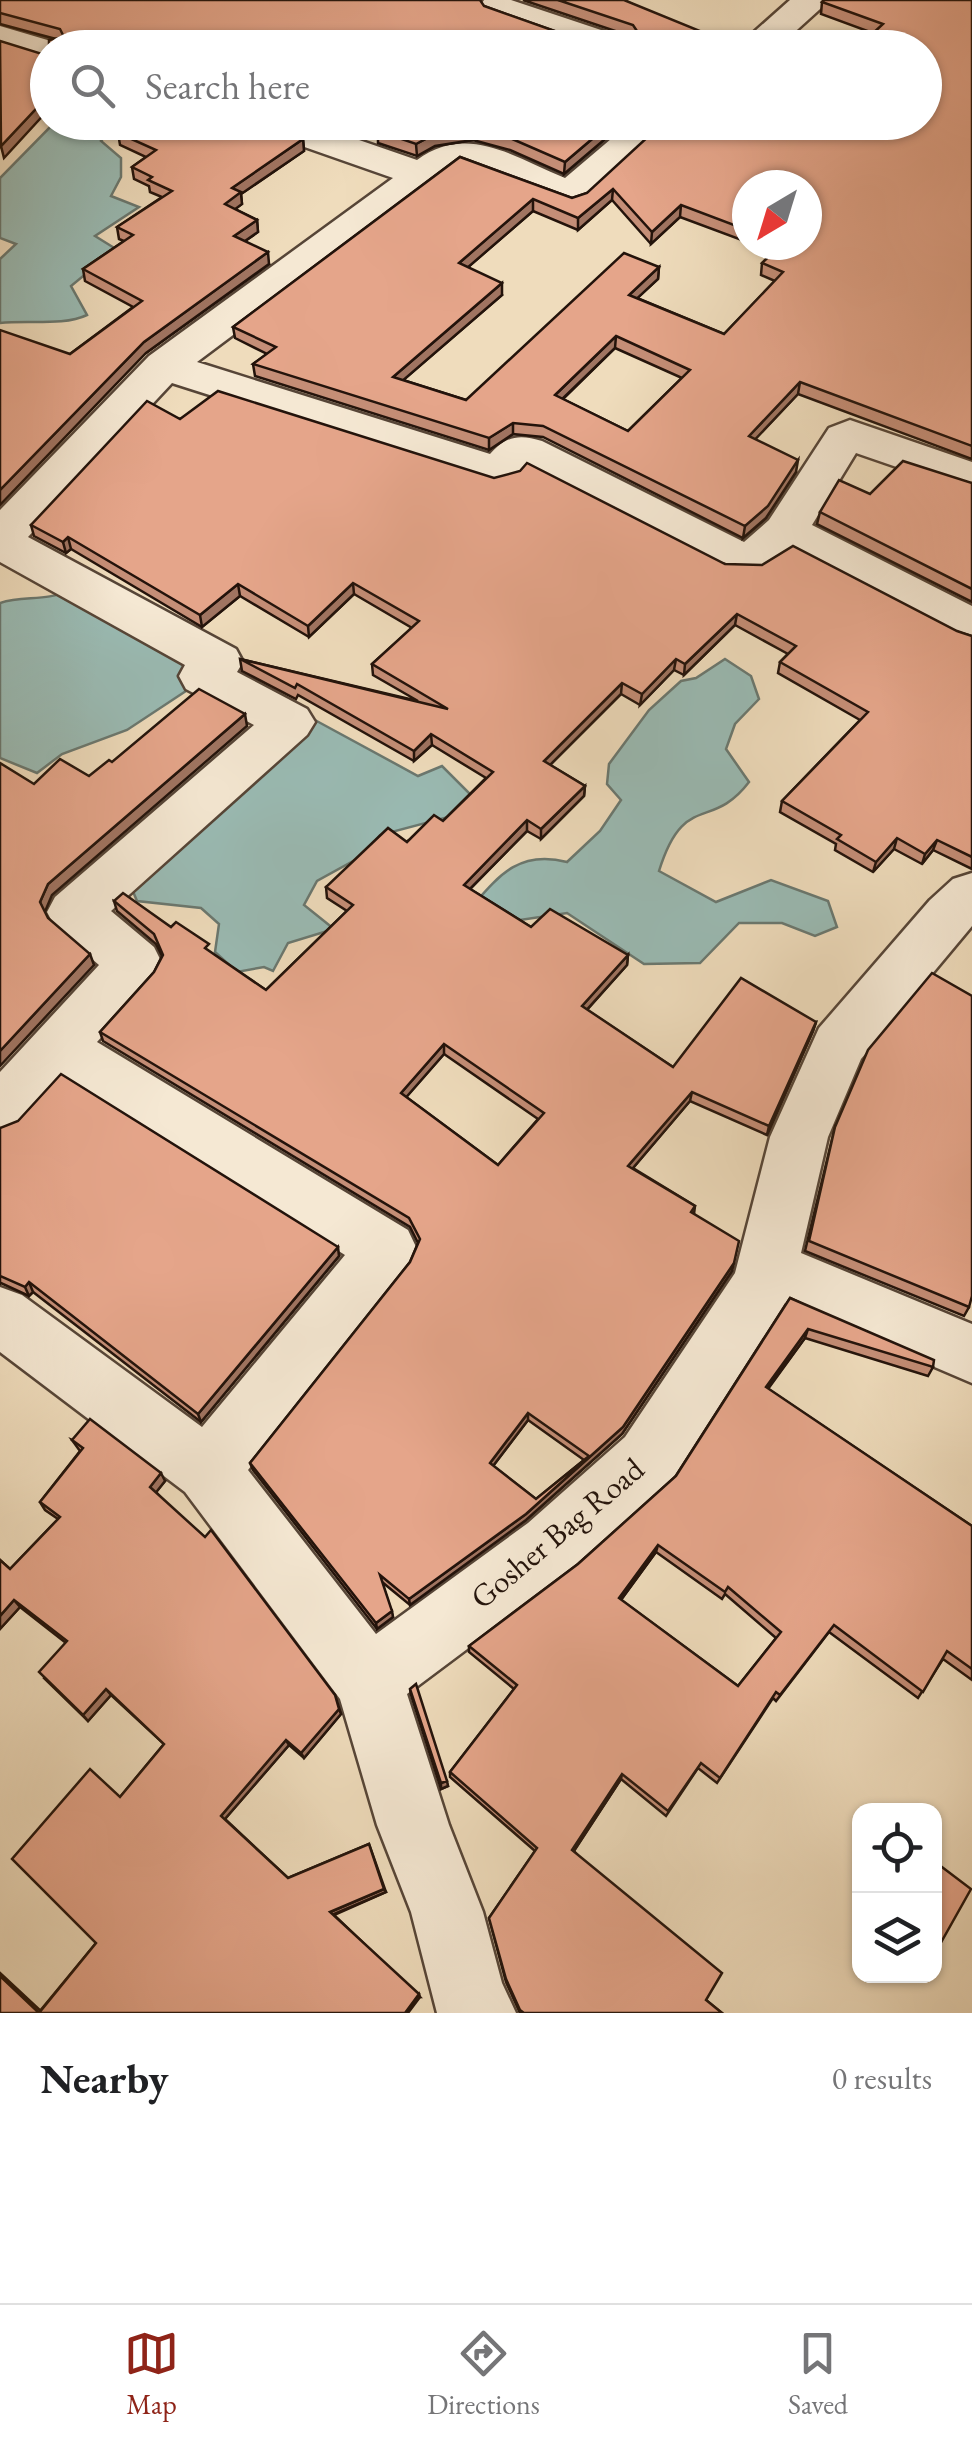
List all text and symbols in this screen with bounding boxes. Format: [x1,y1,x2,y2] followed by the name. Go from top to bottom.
[30,30,942,140] search box
[65,58,120,113] icon: search
[145,61,310,110] text: Search here
[732,170,822,260] north arrow
[461,1447,653,1618] street label: Gosher Bag Road
[852,1803,942,1983] map controls
[852,1803,942,1893] button: locate
[852,1893,942,1983] button: layers
[40,2051,169,2106] text: Nearby
[832,2057,932,2099] text: 0 results
[124,2326,179,2422] tab: Map
[427,2326,540,2422] tab: Directions
[788,2326,848,2422] tab: Saved

